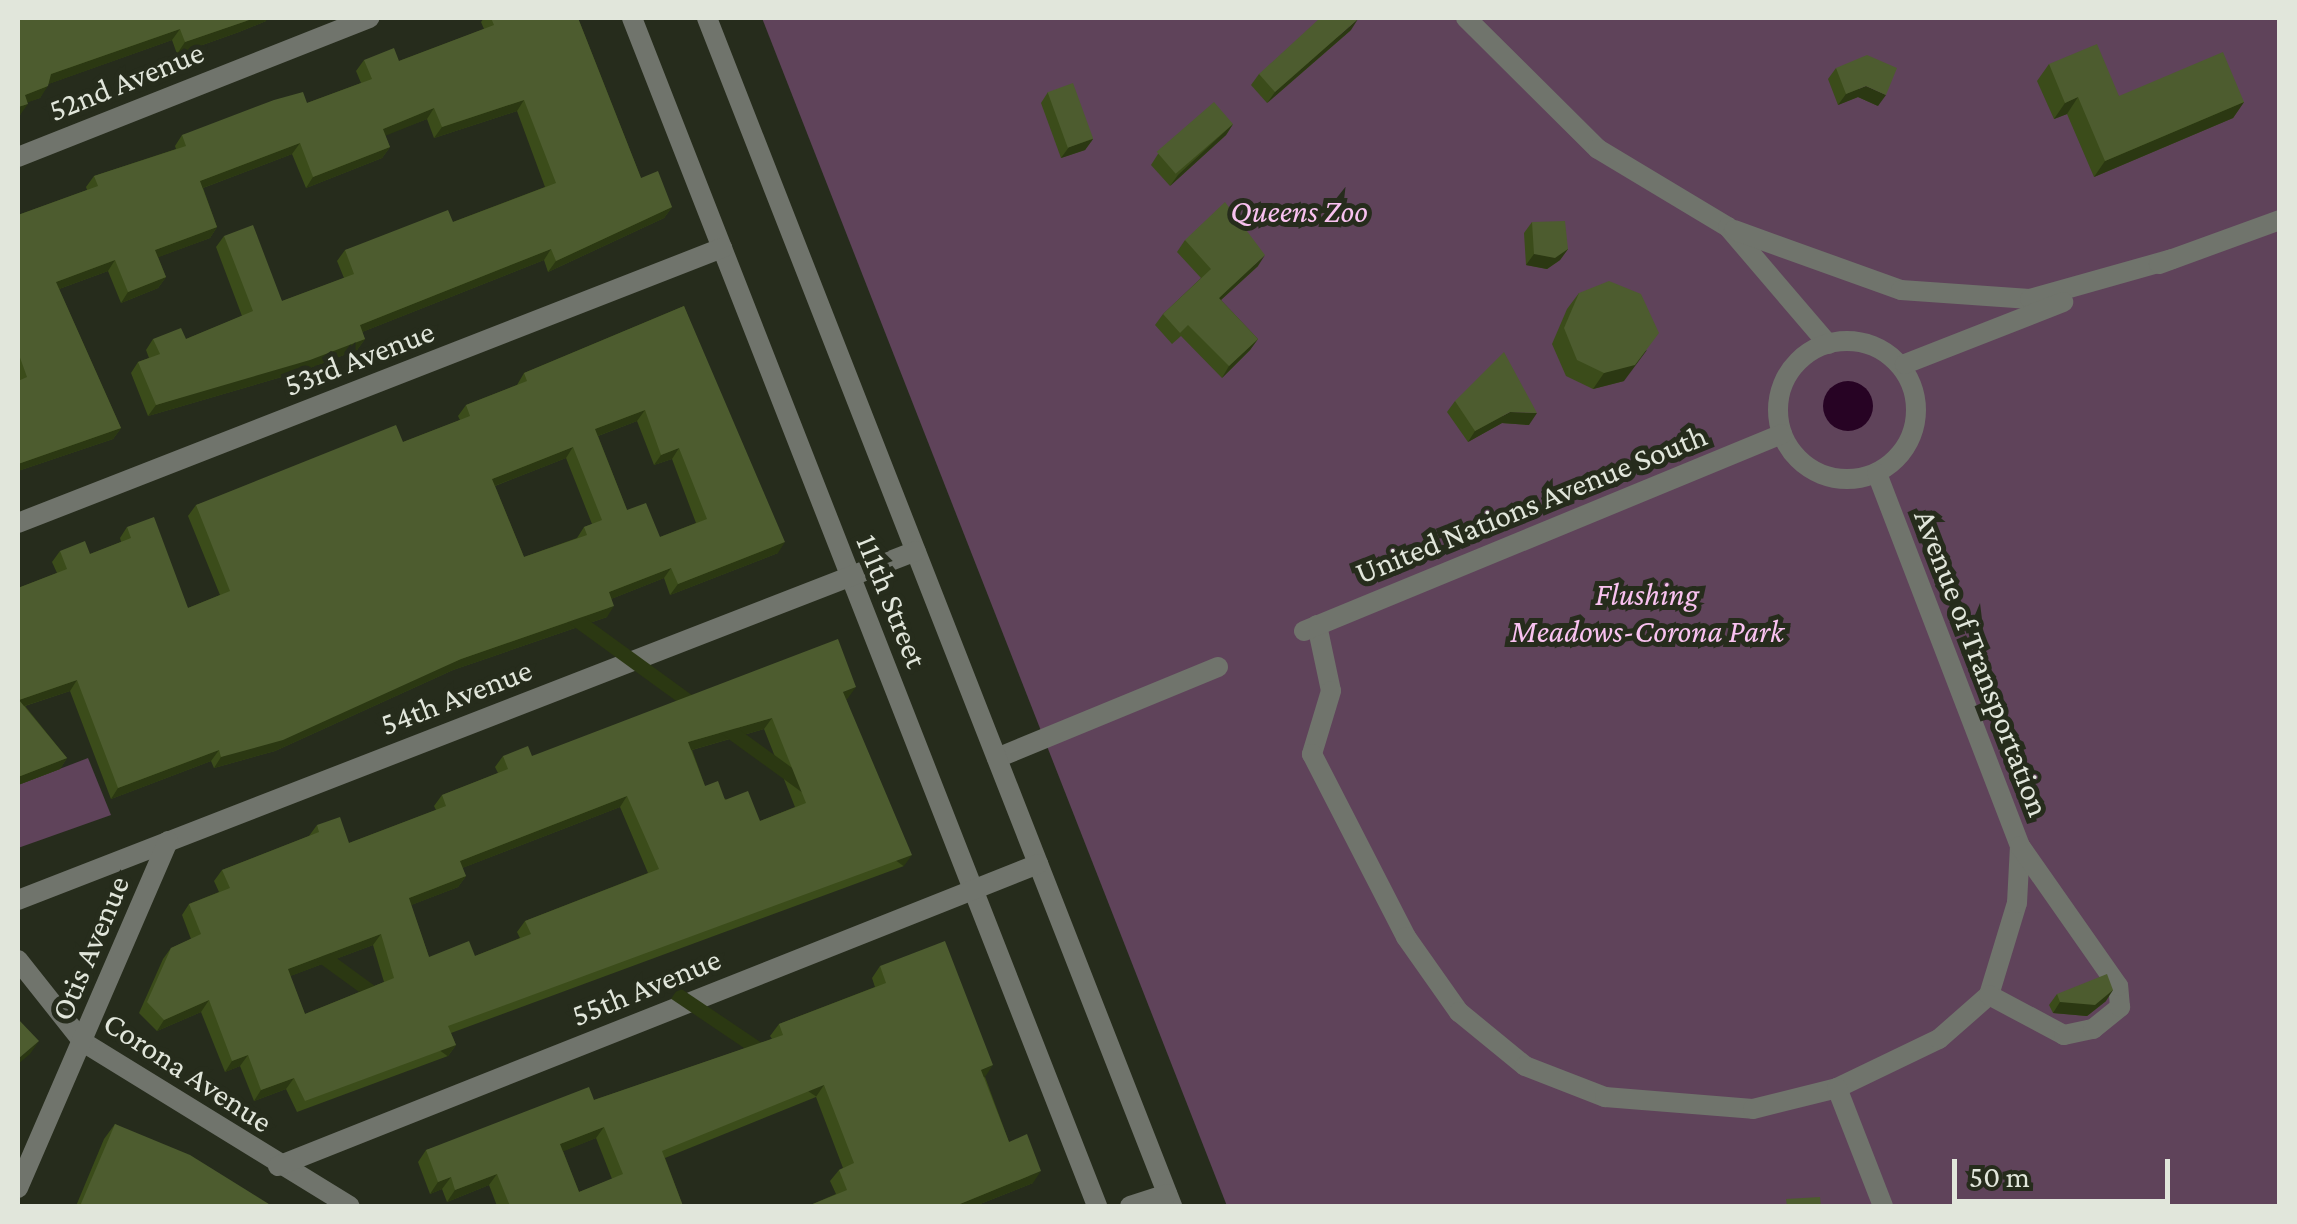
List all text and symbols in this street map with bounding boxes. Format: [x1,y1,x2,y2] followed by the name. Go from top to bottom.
[43,33,209,129] street label: 52nd Avenue
[1230,192,1368,230] park label: Queens Zoo
[279,312,439,404] street label: 53rd Avenue
[1350,416,1712,592] street label: United Nations Avenue South
[1906,504,2058,822] street label: Avenue of Transportation
[848,529,936,673] street label: 111th Street
[1510,576,1784,651] park label: Flushing Meadows-Corona Park
[375,651,537,743] street label: 54th Avenue
[42,870,138,1026] street label: Otis Avenue
[566,940,726,1034] street label: 55th Avenue
[96,1003,280,1141] street label: Corona Avenue
[1957,1139,2174,1201] scale bar
[1969,1160,2030,1193] text: 50 m

